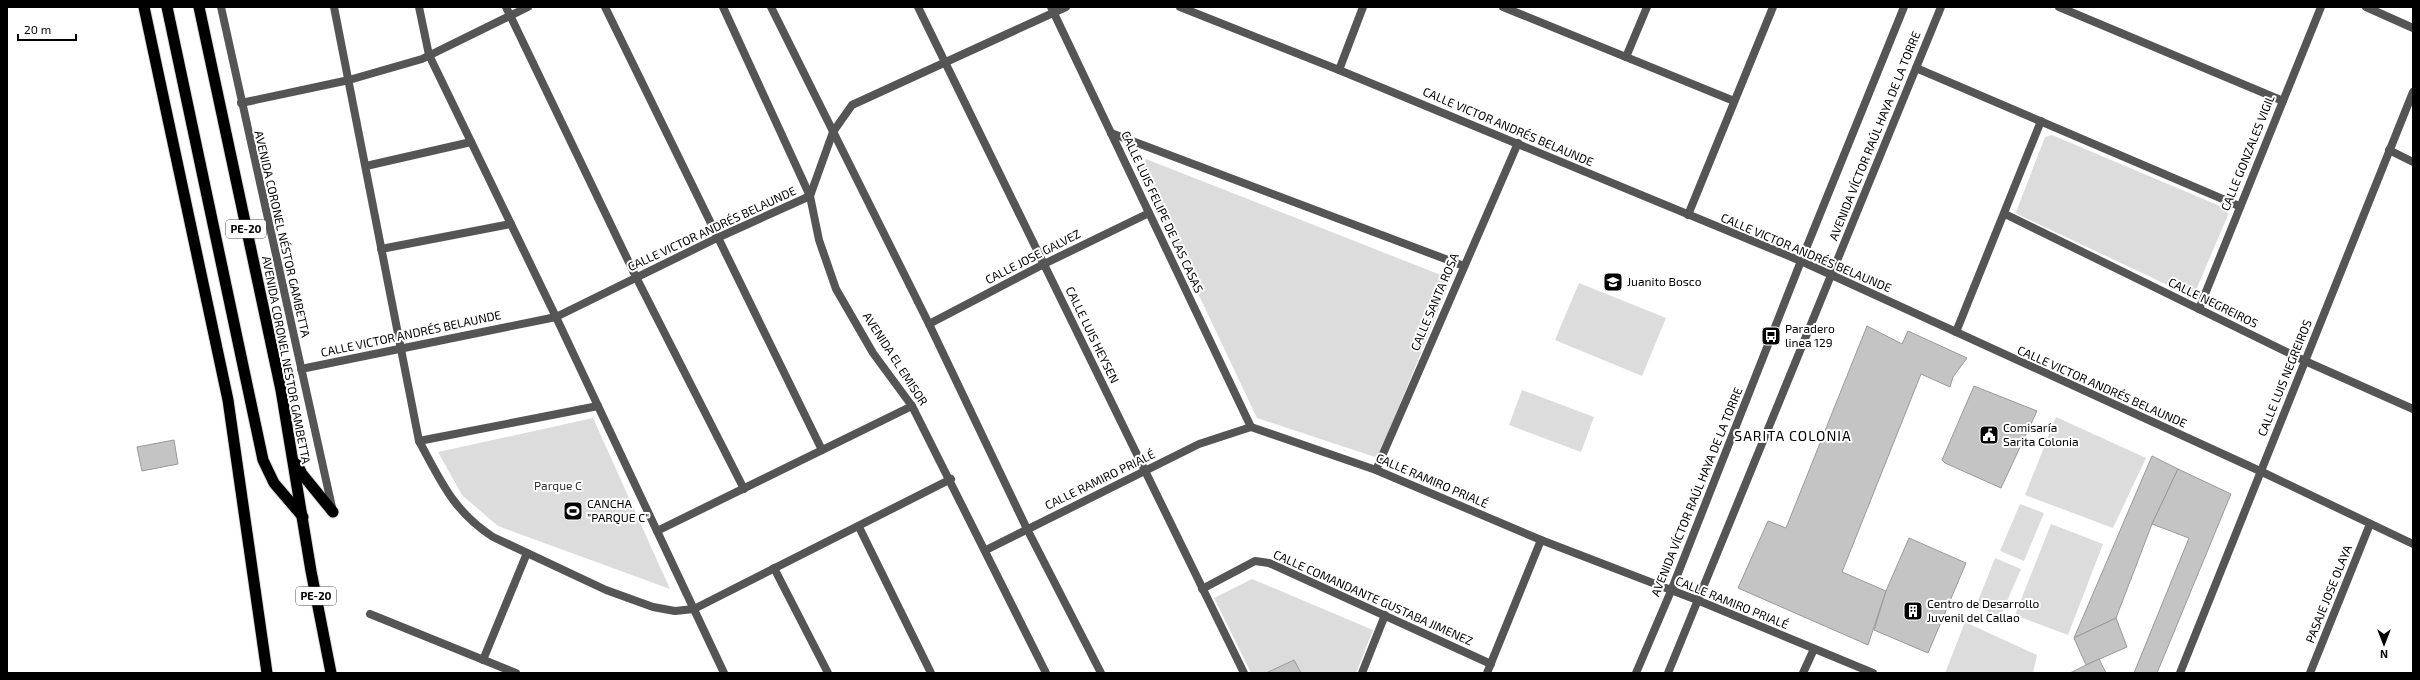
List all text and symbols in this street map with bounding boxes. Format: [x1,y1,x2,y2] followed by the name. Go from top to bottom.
[18,16,76,42] scale bar
[24,22,51,36] text: 20 m
[1826,29,1923,242] street label: AVENIDA VÍCTOR RAÚL HAYA DE LA TORRE
[1421,84,1596,169] street label: CALLE VICTOR ANDRÉS BELAUNDE
[2217,93,2277,213] street label: CALLE GONZALES VIGIL
[1119,128,1207,295] street label: CALLE LUIS FELIPE DE LAS CASAS
[252,129,314,339] street label: AVENIDA CORONEL NÉSTOR GAMBETTA
[625,183,798,273] street label: CALLE VICTOR ANDRÉS BELAUNDE
[1719,210,1894,295] street label: CALLE VICTOR ANDRÉS BELAUNDE
[226,220,266,238] road number: PE-20
[983,226,1083,286] street label: CALLE JOSE GALVEZ
[1407,250,1461,352] street label: CALLE SANTA ROSA
[260,255,314,466] street label: AVENIDA CORONEL NESTOR GAMBETTA
[1602,271,1624,293] school or university icon: Juanito Bosco
[1627,274,1702,288] place label: Juanito Bosco
[2166,274,2261,330] street label: CALLE NEGREIROS
[1063,284,1122,385] street label: CALLE LUIS HEYSEN
[319,307,502,359] street label: CALLE VICTOR ANDRÉS BELAUNDE
[860,309,931,408] street label: AVENIDA EL EMISOR
[2254,317,2314,438] street label: CALLE LUIS NEGREIROS
[1785,321,1835,349] place label: Paradero linea 129
[1760,325,1782,347] bus stop icon: Paradero linea 129
[2016,342,2190,430] street label: CALLE VICTOR ANDRÉS BELAUNDE
[1648,385,1745,598] street label: AVENIDA VÍCTOR RAÚL HAYA DE LA TORRE
[2003,420,2079,448] place label: Comisaría Sarita Colonia
[1978,424,2000,446] public building icon: Comisaría Sarita Colonia
[1734,427,1852,444] district label: SARITA COLONIA
[1042,446,1157,512] street label: CALLE RAMIRO PRIALÉ
[1374,450,1491,510] street label: CALLE RAMIRO PRIALÉ
[534,478,582,492] park label: Parque C
[587,496,649,525] place label: CANCHA "PARQUE C"
[562,500,584,522] sports icon: CANCHA "PARQUE C"
[2302,542,2354,645] street label: PASAJE JOSE OLAYA
[1271,547,1476,648] street label: CALLE COMANDANTE GUSTABA JIMENEZ
[1674,573,1791,631] street label: CALLE RAMIRO PRIALÉ
[296,587,336,605] road number: PE-20
[1927,596,2039,624] place label: Centro de Desarrollo Juvenil del Callao
[1902,600,1924,622] building icon: Centro de Desarrollo Juvenil del Callao
[2364,624,2404,664] north arrow
[2380,648,2388,661] text: N

